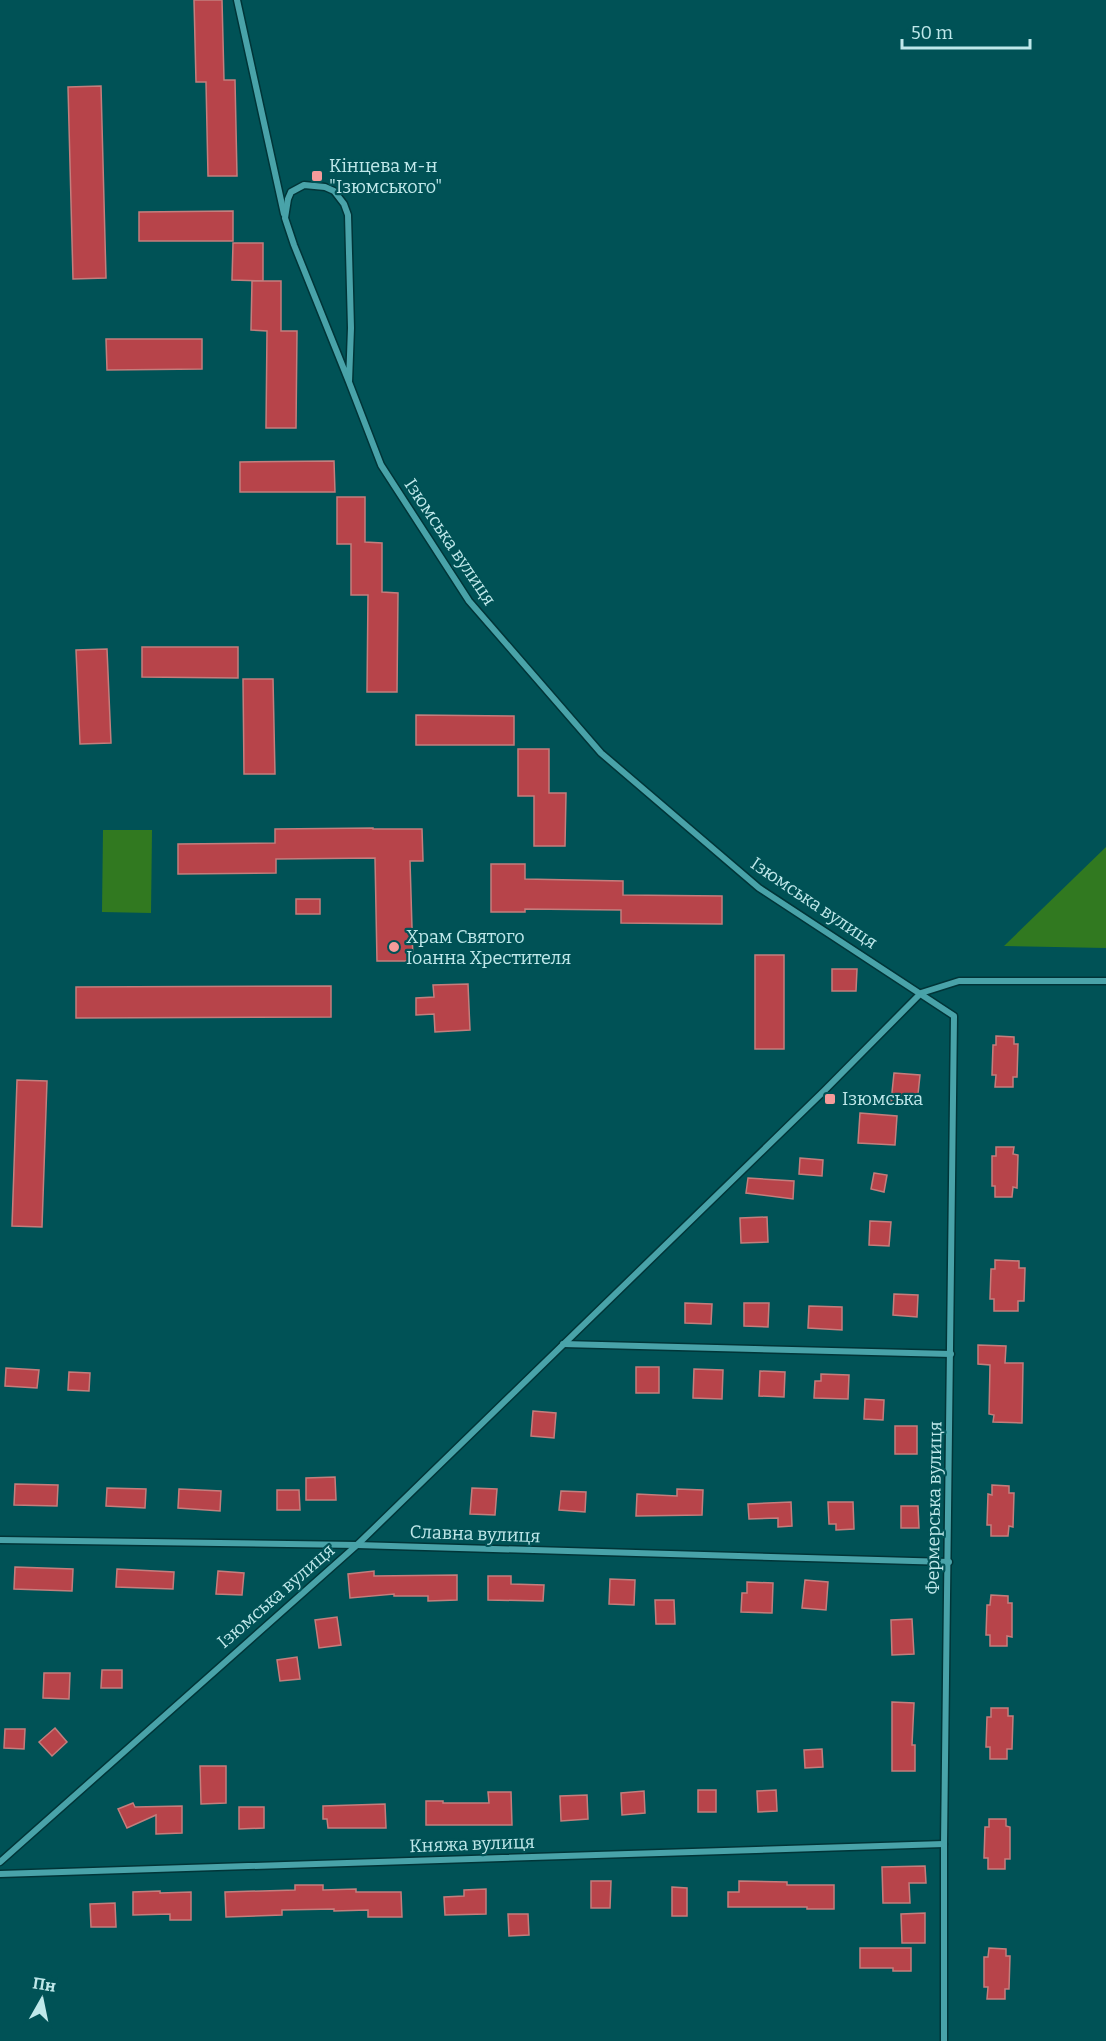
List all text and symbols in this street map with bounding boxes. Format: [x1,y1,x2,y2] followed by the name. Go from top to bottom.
[902,12,1030,50] scale bar
[911,22,953,44] text: 50 m
[329,155,442,198] place label: Кінцева м-н "Ізюмського"
[310,169,324,183] marker: Кінцева м-н "Ізюмського"
[400,475,501,610] street label: Ізюмська вулиця
[747,853,882,954] street label: Ізюмська вулиця
[406,926,571,969] place label: Храм Святого Іоанна Хрестителя
[387,940,401,954] marker: Храм Святого Іоанна Хрестителя
[842,1088,923,1110] place label: Ізюмська
[823,1092,837,1106] marker: Ізюмська
[921,1421,947,1595] street label: Фермерська вулиця
[409,1521,541,1547] street label: Славна вулиця
[213,1539,339,1653] street label: Ізюмська вулиця
[409,1831,535,1857] street label: Княжа вулиця
[12,1969,72,2029] north arrow
[31,1973,57,1996] text: Пн

